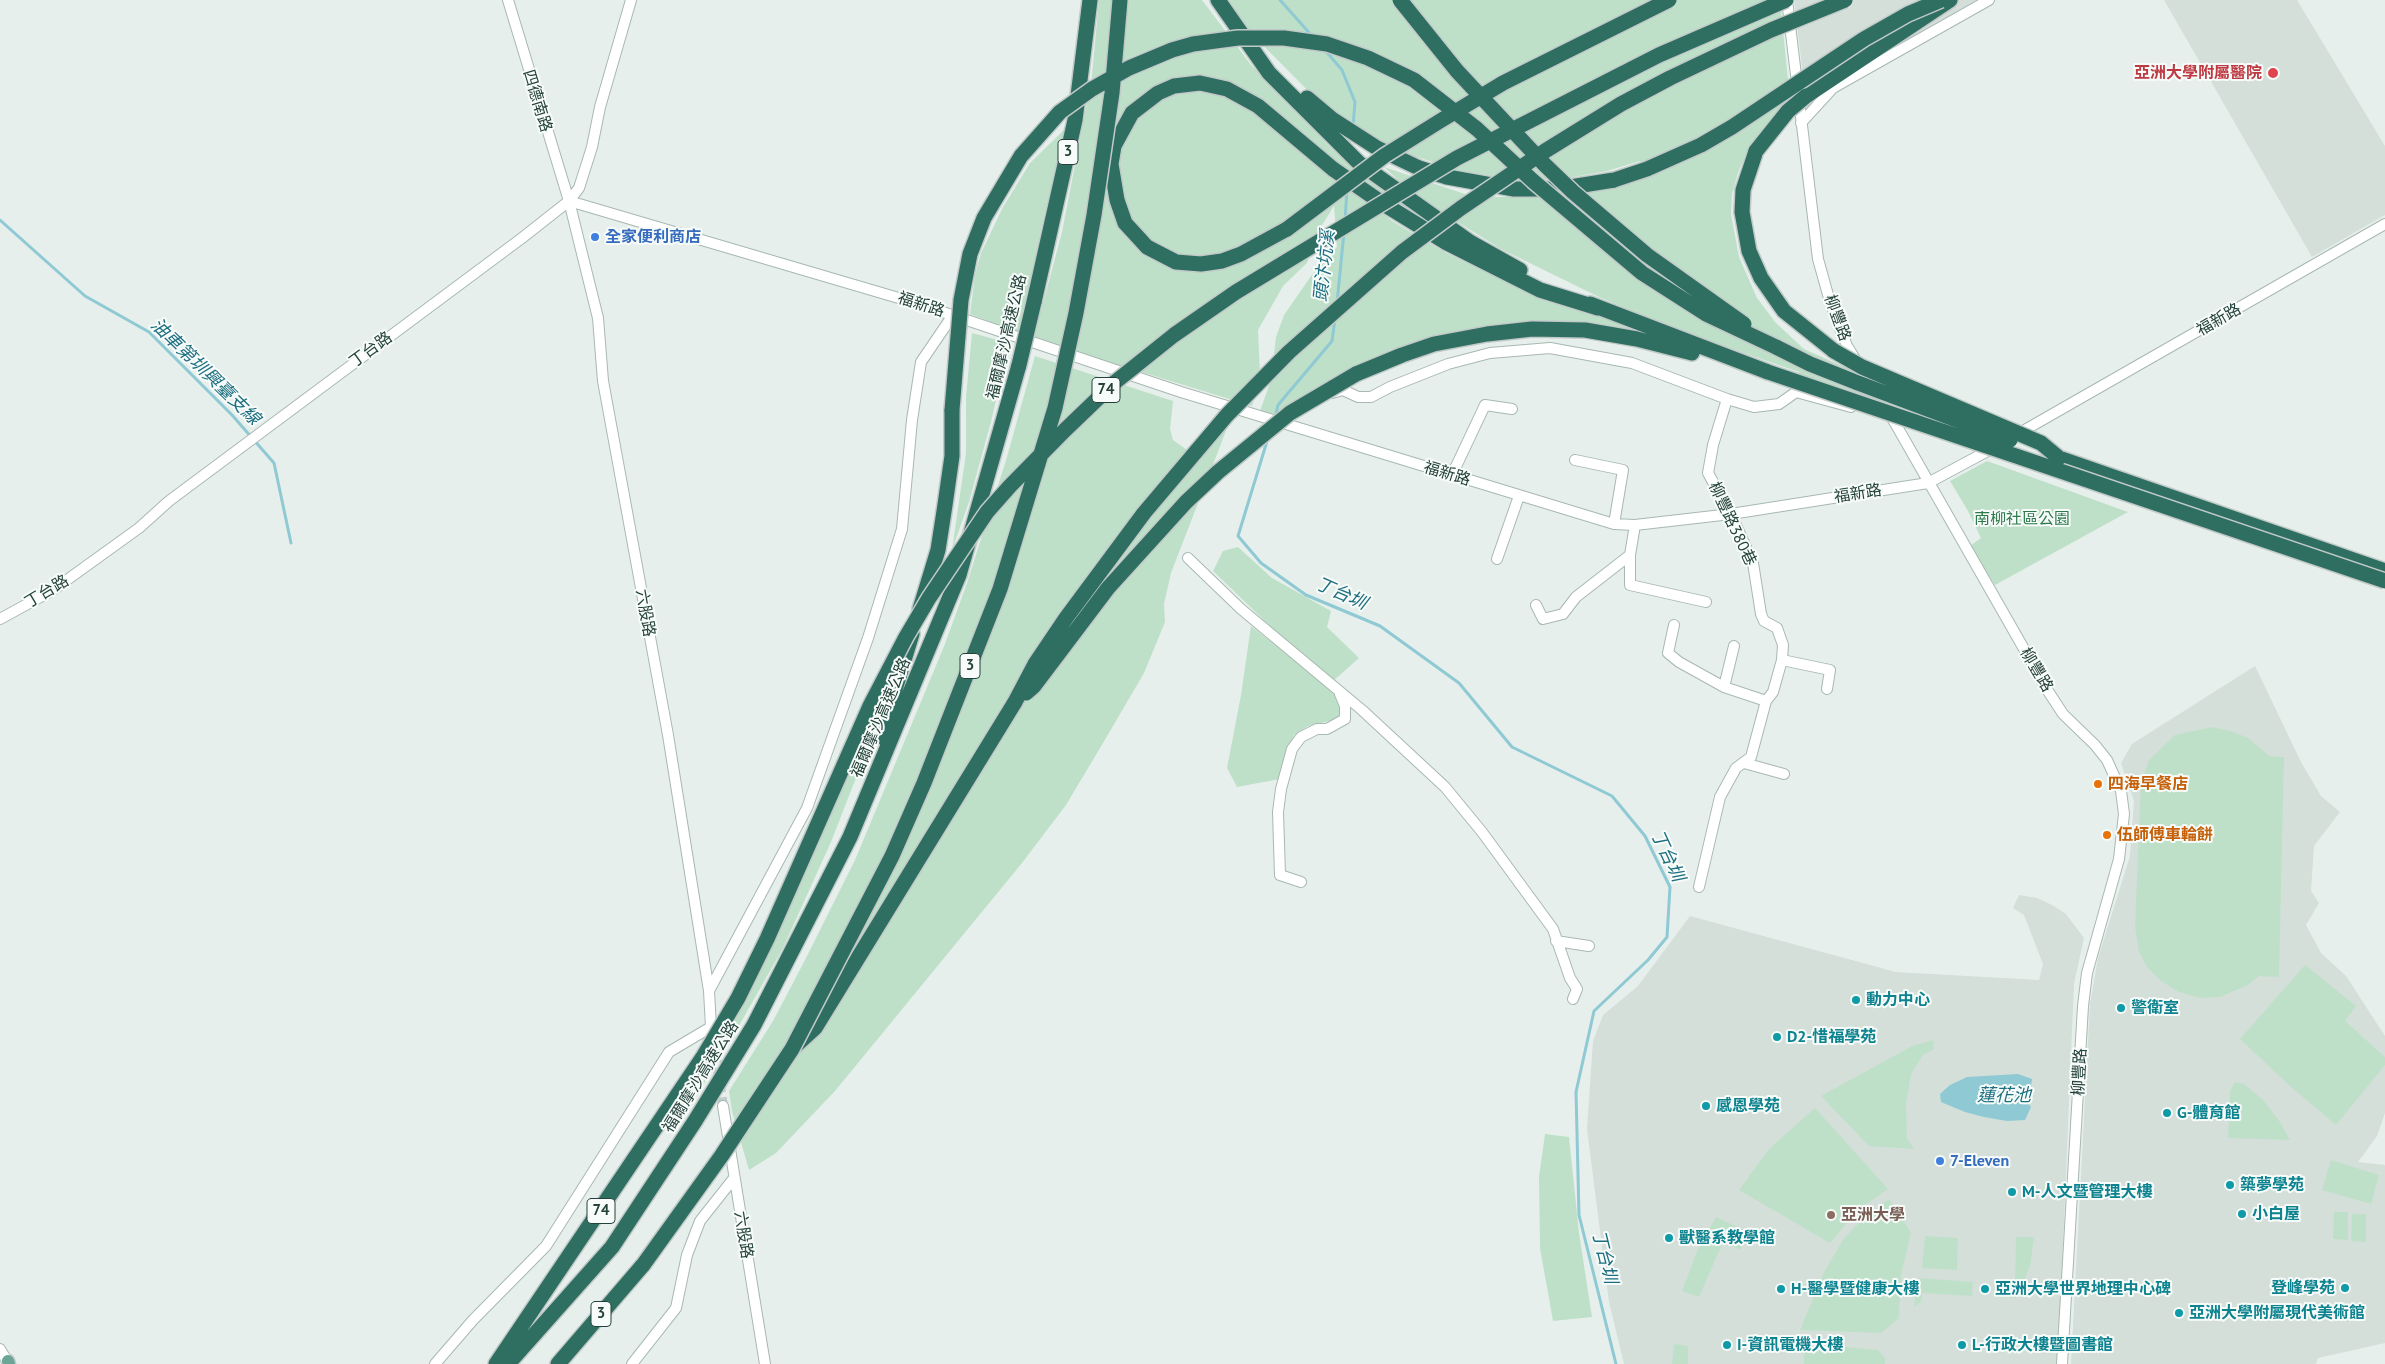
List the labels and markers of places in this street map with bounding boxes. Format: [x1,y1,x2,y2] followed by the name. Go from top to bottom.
[2134,63,2262,83] place label: 亞洲大學附屬醫院
[2266,66,2280,80] marker: 亞洲大學附屬醫院
[605,227,701,247] place label: 全家便利商店
[589,231,601,243] marker: 全家便利商店
[2108,774,2188,794] place label: 四海早餐店
[2092,778,2104,790] marker: 四海早餐店
[2117,825,2213,845] place label: 伍師傅車輪餅
[2101,829,2113,841] marker: 伍師傅車輪餅
[1866,990,1930,1010] place label: 動力中心
[1850,994,1862,1006] marker: 動力中心
[2131,998,2179,1018] place label: 警衛室
[2115,1002,2127,1014] marker: 警衛室
[1787,1027,1876,1047] place label: D2-惜福學苑
[1771,1031,1783,1043] marker: D2-惜福學苑
[1716,1096,1780,1116] place label: 感恩學苑
[1700,1100,1712,1112] marker: 感恩學苑
[2177,1103,2241,1123] place label: G-體育館
[2161,1107,2173,1119] marker: G-體育館
[1950,1151,2009,1171] place label: 7-Eleven
[1934,1155,1946,1167] marker: 7-Eleven
[2240,1175,2304,1195] place label: 築夢學苑
[2224,1179,2236,1191] marker: 築夢學苑
[2022,1182,2153,1202] place label: M-人文暨管理大樓
[2006,1186,2018,1198] marker: M-人文暨管理大樓
[2252,1204,2300,1224] place label: 小白屋
[1841,1205,1905,1225] place label: 亞洲大學
[2236,1208,2248,1220] marker: 小白屋
[1825,1209,1837,1221] marker: 亞洲大學
[1679,1228,1775,1248] place label: 獸醫系教學館
[1663,1232,1675,1244] marker: 獸醫系教學館
[2271,1278,2335,1298] place label: 登峰學苑
[1791,1279,1919,1299] place label: H-醫學暨健康大樓
[1995,1279,2171,1299] place label: 亞洲大學世界地理中心碑
[2339,1282,2351,1294] marker: 登峰學苑
[1775,1283,1787,1295] marker: H-醫學暨健康大樓
[1979,1283,1991,1295] marker: 亞洲大學世界地理中心碑
[2189,1303,2365,1323] place label: 亞洲大學附屬現代美術館
[2173,1307,2185,1319] marker: 亞洲大學附屬現代美術館
[1737,1335,1843,1355] place label: I-資訊電機大樓
[1972,1335,2113,1355] place label: L-行政大樓暨圖書館
[1721,1339,1733,1351] marker: I-資訊電機大樓
[1956,1339,1968,1351] marker: L-行政大樓暨圖書館

